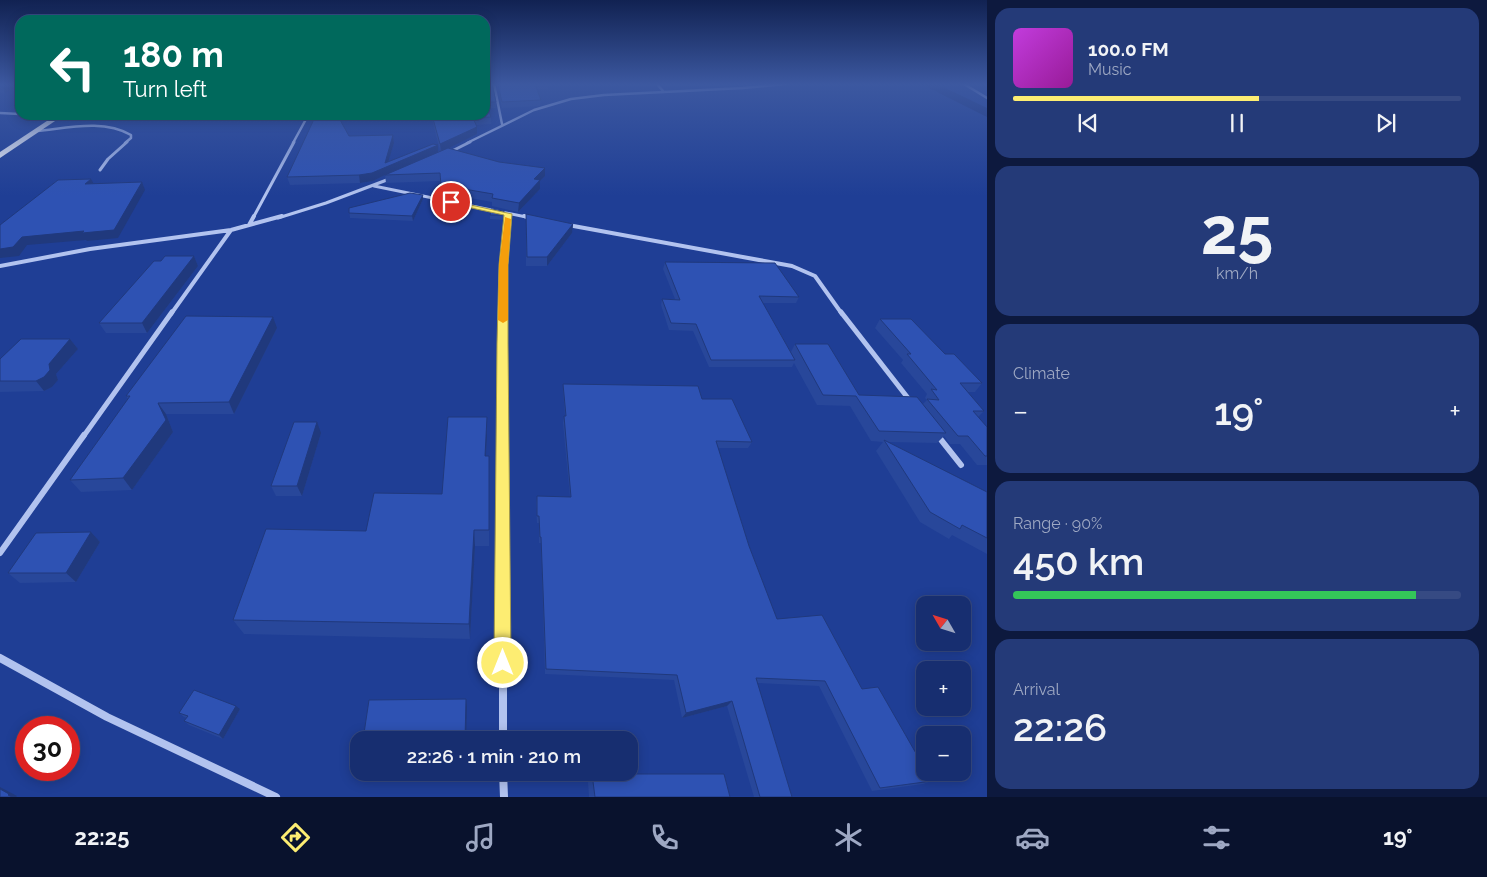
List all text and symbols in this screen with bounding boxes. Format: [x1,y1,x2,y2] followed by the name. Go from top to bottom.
[123,34,224,75] text: 180 m
[40,35,105,100] icon: left
[1088,38,1169,60] text: 100.0 FM
[1088,60,1132,79] text: Music
[123,76,207,102] text: Turn left
[1074,109,1102,137] icon: previous
[1223,109,1251,137] icon: pause
[1372,109,1400,137] icon: next
[430,181,472,223] pin
[437,188,465,216] icon: arrive
[1201,193,1273,269] text: 25
[1216,264,1258,283] text: km/h
[1013,364,1070,383] text: Climate
[1214,389,1264,434] text: 19°
[1013,395,1028,428] text: −
[1449,395,1461,428] text: +
[1013,514,1102,533] text: Range · 90%
[1013,539,1144,584] text: 450 km
[916,596,971,651] north arrow
[916,596,971,781] map controls
[476,636,528,688] position arrow
[916,661,971,716] button: +
[1013,680,1060,699] text: Arrival
[1013,705,1107,750] text: 22:26
[15,716,80,781] speed limit sign: 30
[916,726,971,781] button: −
[407,745,581,767] text: 22:26 · 1 min · 210 m
[278,820,313,855] icon: directions
[463,820,498,855] icon: music
[647,820,682,855] icon: phone
[831,820,866,855] icon: climate
[1015,820,1050,855] icon: car
[1199,820,1234,855] icon: filters
[75,824,129,850] text: 22:25
[1383,824,1412,850] text: 19°

